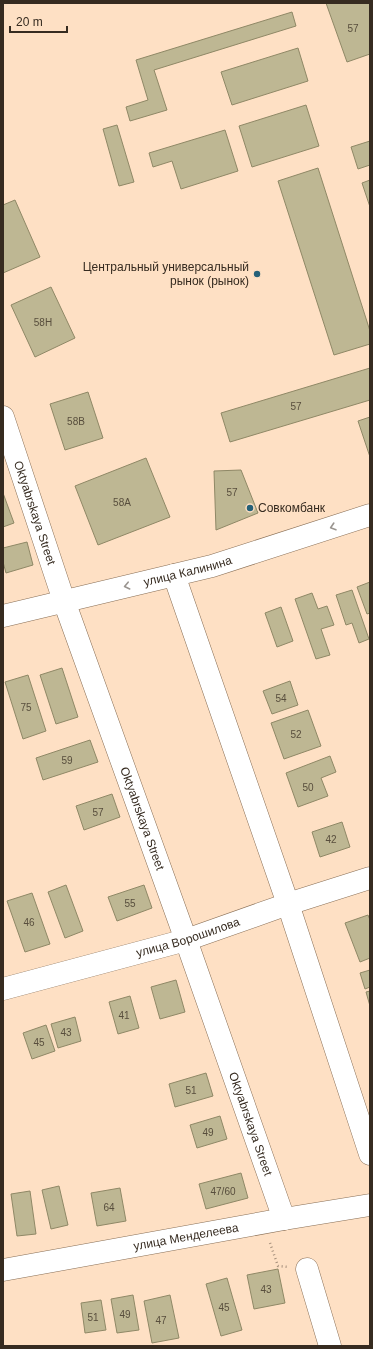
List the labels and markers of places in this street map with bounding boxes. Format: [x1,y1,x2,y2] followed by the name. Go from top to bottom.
[83,260,249,288] place label: Центральный универсальный рынок (рынок)
[252,269,262,279] marker: Центральный универсальный рынок (рынок)
[258,501,326,515] place label: Совкомбанк
[245,503,255,513] marker: Совкомбанк

